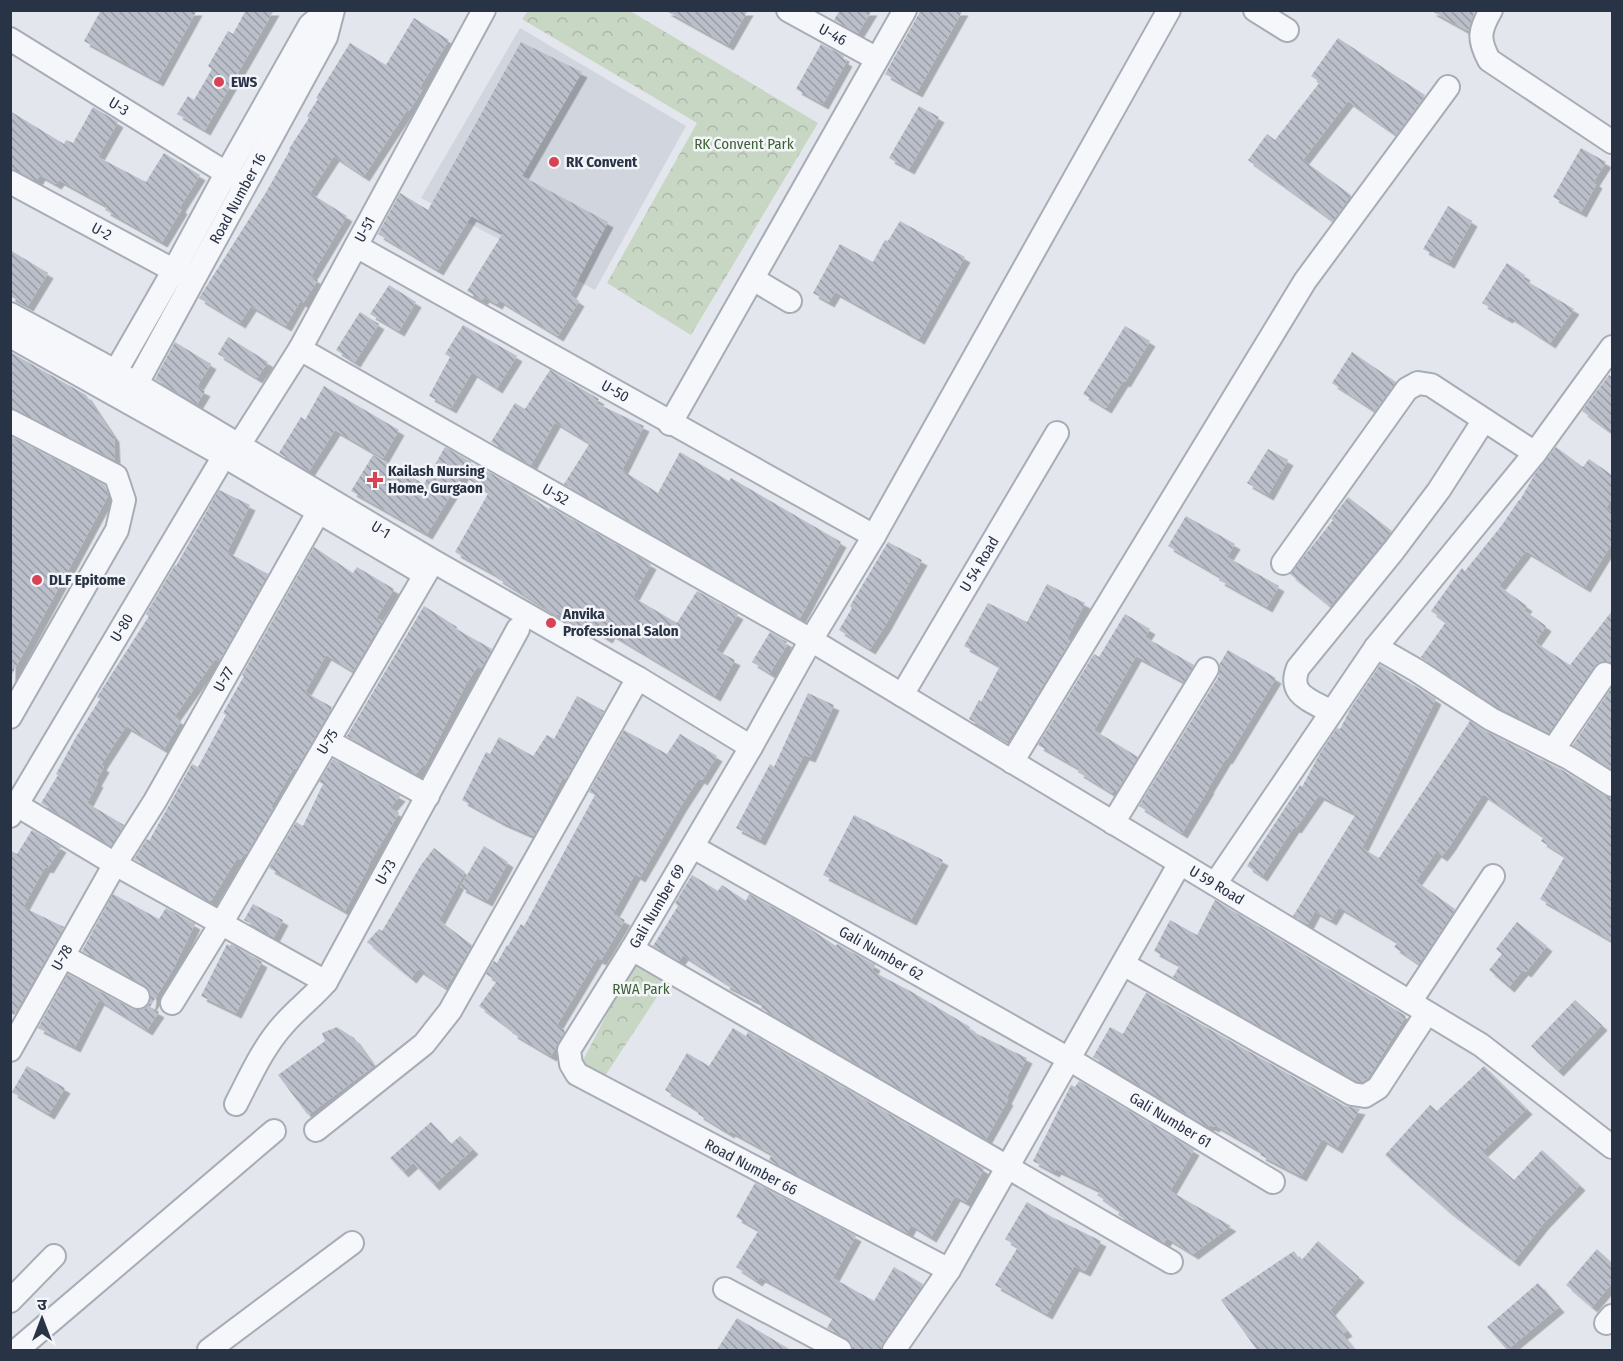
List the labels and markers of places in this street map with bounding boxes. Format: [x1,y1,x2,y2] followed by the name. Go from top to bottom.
[231,73,258,91] place label: EWS
[212,75,226,89] marker: EWS
[566,153,638,171] place label: RK Convent
[547,155,561,169] marker: RK Convent
[388,462,485,497] place label: Kailash Nursing Home, Gurgaon
[366,471,384,489] marker: Kailash Nursing Home, Gurgaon
[49,571,126,589] place label: DLF Epitome
[30,573,44,587] marker: DLF Epitome
[562,605,679,640] place label: Anvika Professional Salon
[544,616,558,630] marker: Anvika Professional Salon

